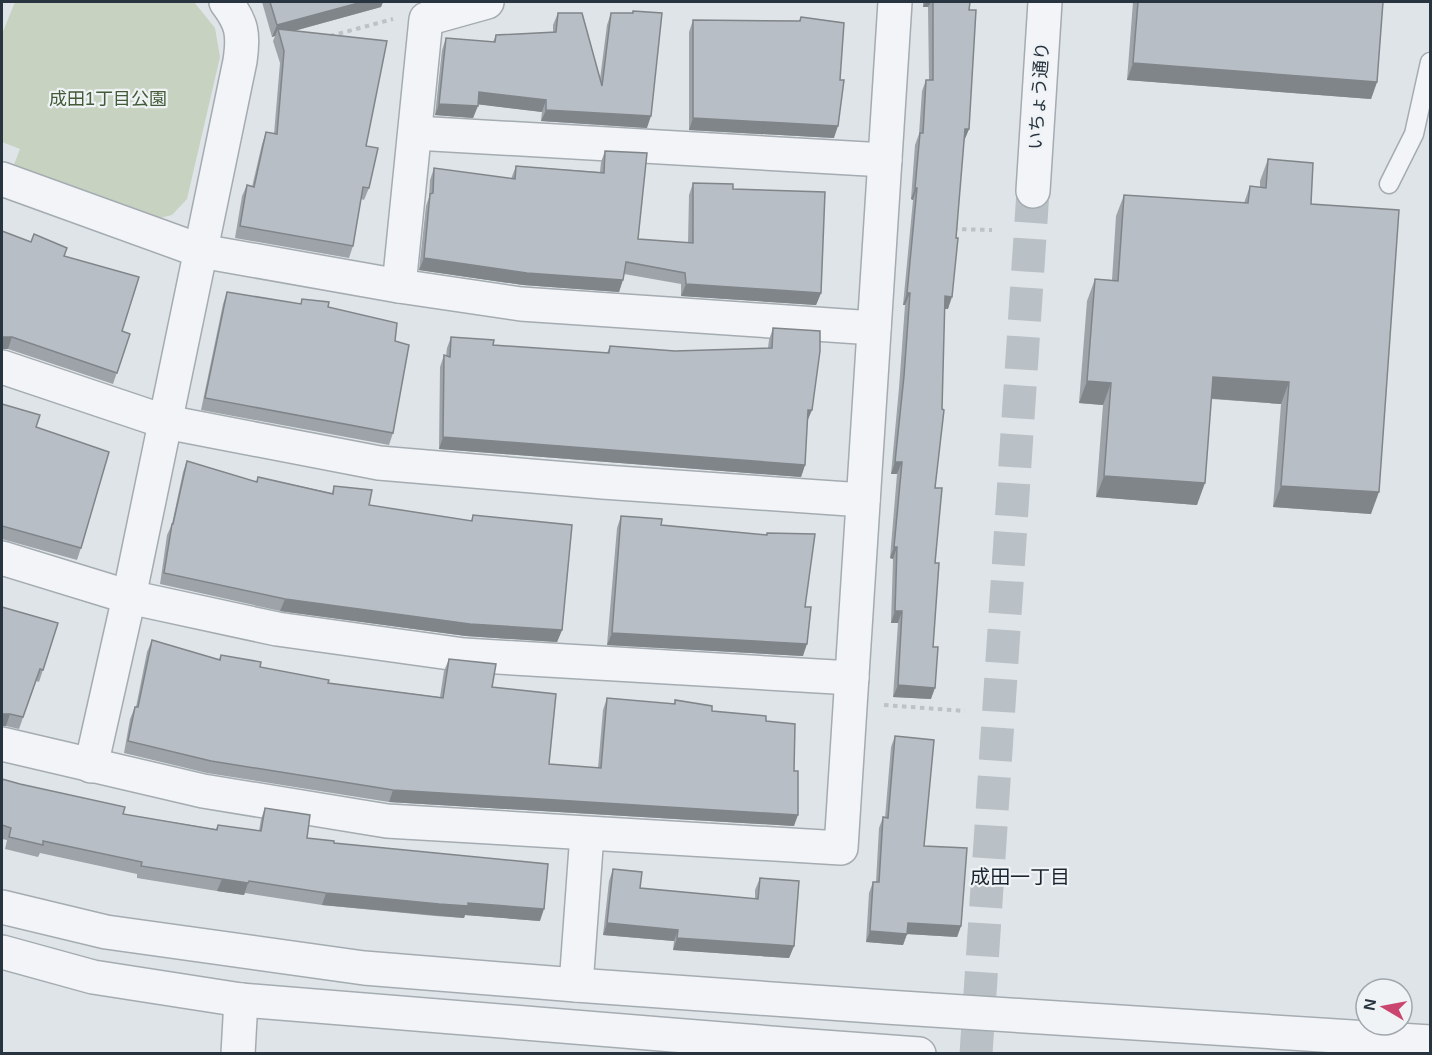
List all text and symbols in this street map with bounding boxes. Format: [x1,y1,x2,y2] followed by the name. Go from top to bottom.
[1025,41,1053,151] street label: いちょう通り
[49,89,167,109] park label: 成田1丁目公園
[970,866,1070,888] district label: 成田一丁目
[1354,977,1414,1037] north arrow
[1360,997,1379,1012] text: N

